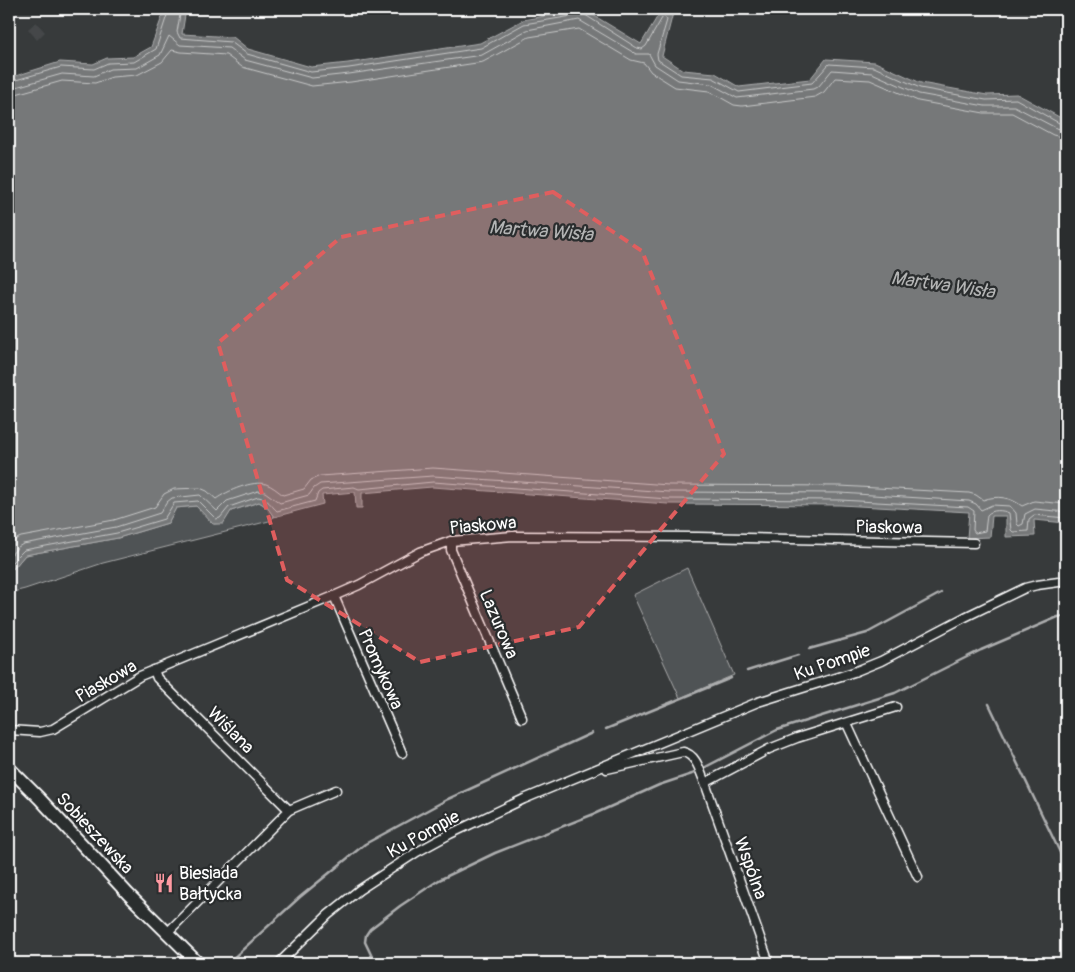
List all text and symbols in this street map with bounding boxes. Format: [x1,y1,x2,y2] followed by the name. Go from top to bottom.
[488,215,595,247] water label: Martwa Wisła
[890,266,997,304] water label: Martwa Wisła
[449,511,517,540] street label: Piaskowa
[855,515,923,540] street label: Piaskowa
[474,586,523,662] street label: Lazurowa
[353,625,409,713] street label: Promykowa
[791,639,874,686] street label: Ku Pompie
[71,655,141,708] street label: Piaskowa
[202,702,259,759] street label: Wiślana
[51,788,138,879] street label: Sobieszewska
[383,805,464,864] street label: Ku Pompie
[729,834,772,902] street label: Wspólna
[179,862,242,906] place label: Biesiada Bałtycka
[153,872,175,894] restaurant icon: Biesiada Bałtycka

